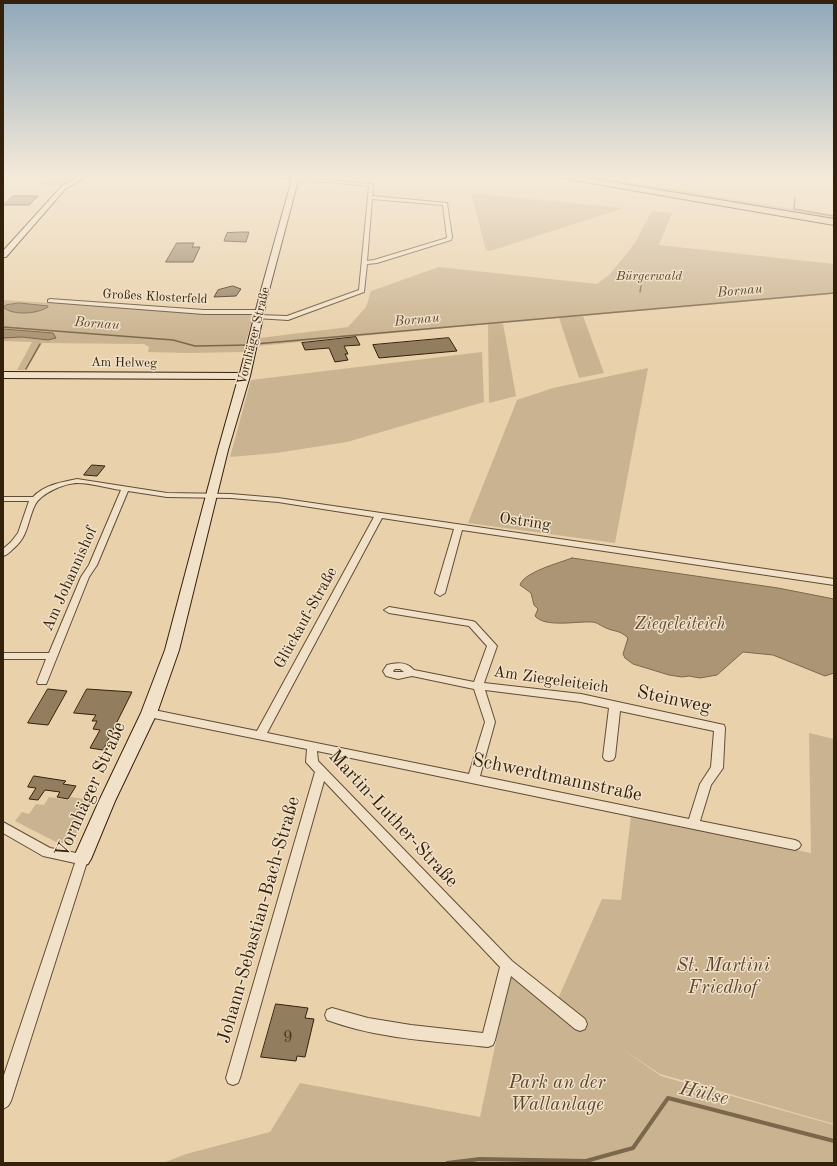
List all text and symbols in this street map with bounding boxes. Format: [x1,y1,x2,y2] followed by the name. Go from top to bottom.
[616,269,682,285] park label: Bürgerwald
[717,281,763,301] water label: Bornau
[234,285,274,387] street label: Vornhäger Straße
[102,286,208,308] street label: Großes Klosterfeld
[394,310,440,330] water label: Bornau
[74,314,120,334] water label: Bornau
[91,355,157,371] street label: Am Helweg
[498,509,552,535] street label: Ostring
[38,523,102,635] street label: Am Johannishof
[270,564,342,672] street label: Glückauf-Straße
[635,615,725,635] water label: Ziegeleiteich
[492,662,610,698] street label: Am Ziegeleiteich
[635,681,713,719] street label: Steinweg
[51,718,131,862] street label: Vornhäger Straße
[323,745,463,893] street label: Martin-Luther-Straße
[470,749,644,807] street label: Schwerdtmannstraße
[213,794,305,1046] street label: Johann-Sebastian-Bach-Straße
[676,955,770,999] park label: St. Martini Friedhof
[283,1028,293,1048] house number: 9
[509,1072,605,1116] park label: Park an der Wallanlage
[677,1077,731,1111] water label: Hülse

